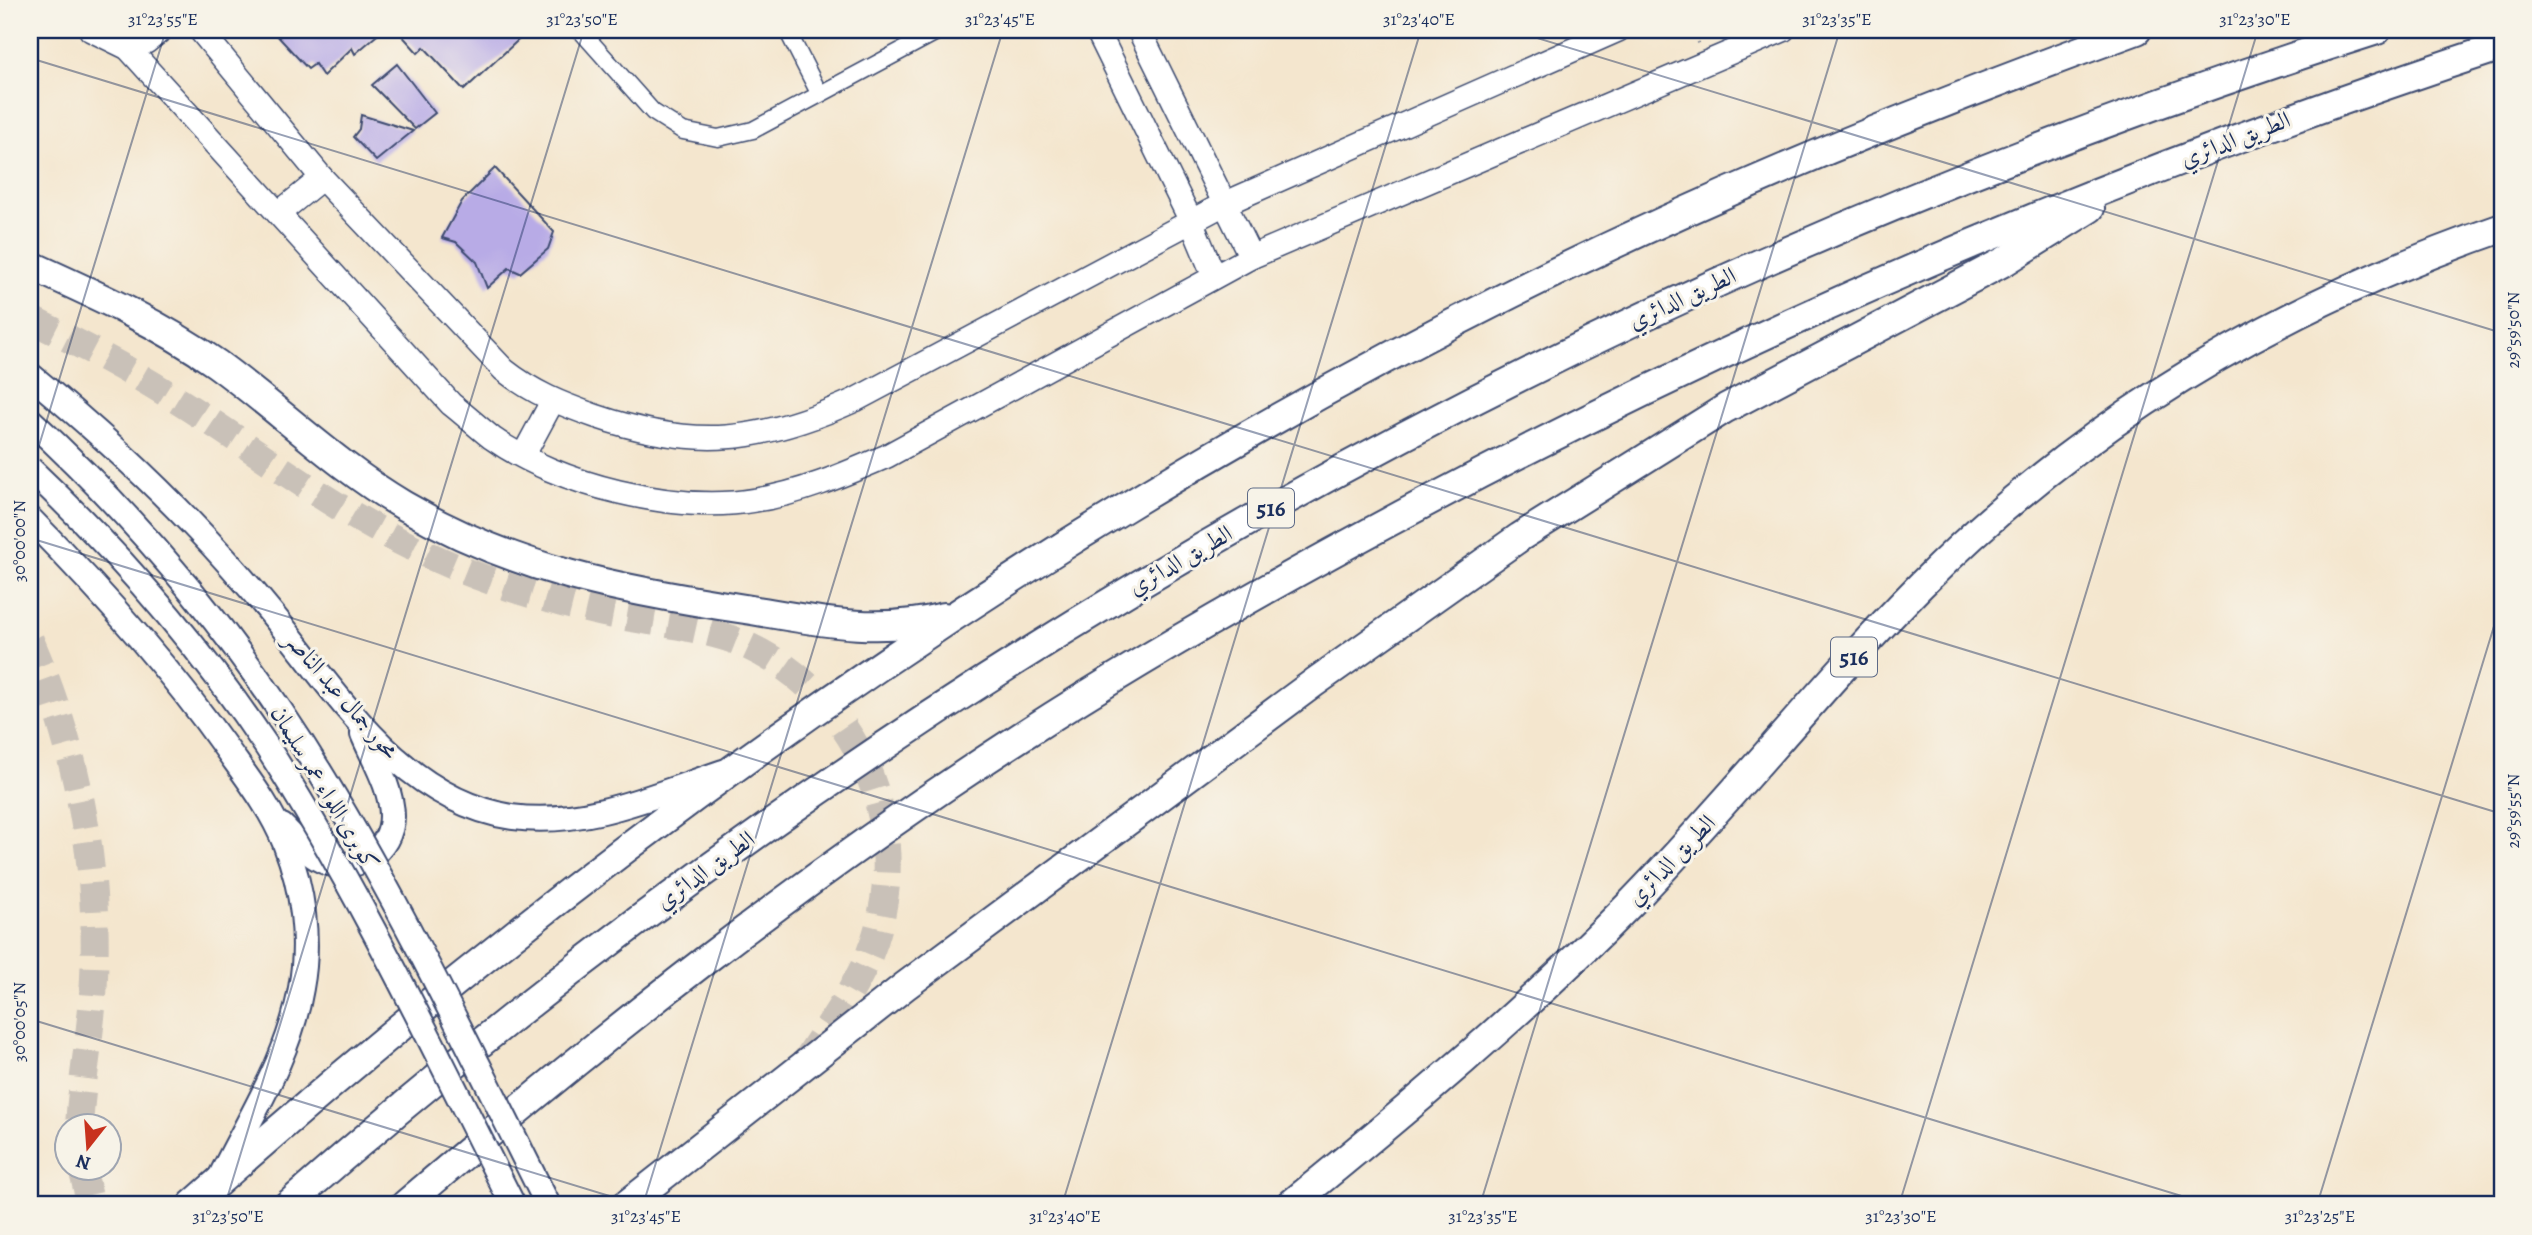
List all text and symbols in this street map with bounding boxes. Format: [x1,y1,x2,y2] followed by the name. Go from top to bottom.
[128,7,198,31] text: 31°23'55"E
[546,7,618,31] text: 31°23'50"E
[965,7,1035,31] text: 31°23'45"E
[1383,7,1455,31] text: 31°23'40"E
[1802,7,1872,31] text: 31°23'35"E
[2219,7,2291,31] text: 31°23'30"E
[2175,103,2296,177] street label: الطريق الدائري
[1623,259,1742,340] street label: الطريق الدائري
[2501,291,2525,368] text: 29°59'50"N
[1248,488,1294,528] road number: 516
[7,500,31,582] text: 30°00'00"N
[1122,517,1240,605] street label: الطريق الدائري
[276,622,407,766] street label: محور جمال عبد الناصر
[1831,638,1877,677] road number: 516
[263,699,387,877] street label: كوبرى اللواء عمر سليمان
[2501,773,2525,849] text: 29°59'55"N
[1619,807,1725,915] street label: الطريق الدائري
[649,823,763,919] street label: الطريق الدائري
[7,982,31,1062] text: 30°00'05"N
[52,1112,122,1182] north arrow
[73,1148,94,1177] text: N
[192,1204,264,1228] text: 31°23'50"E
[611,1204,681,1228] text: 31°23'45"E
[1029,1204,1101,1228] text: 31°23'40"E
[1448,1204,1518,1228] text: 31°23'35"E
[1865,1204,1937,1228] text: 31°23'30"E
[2285,1204,2355,1228] text: 31°23'25"E

